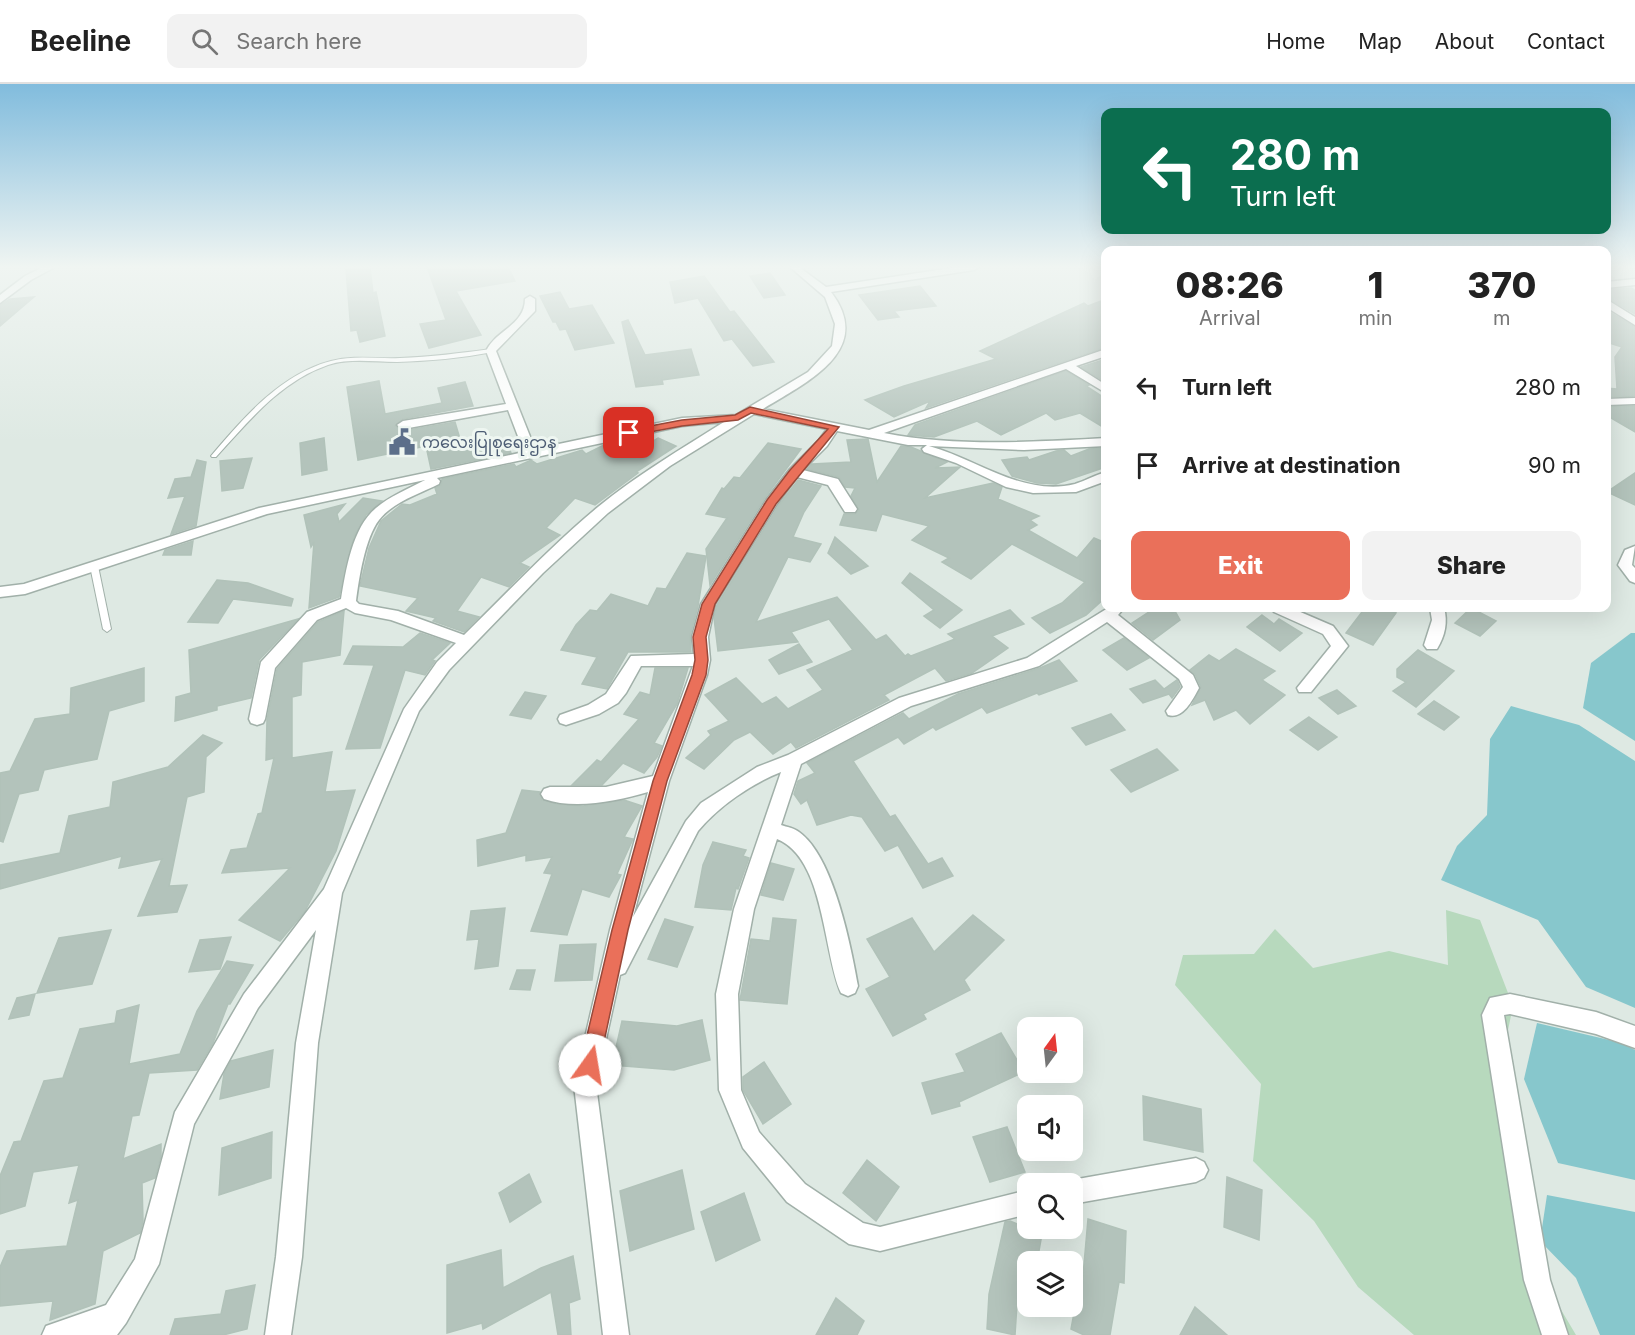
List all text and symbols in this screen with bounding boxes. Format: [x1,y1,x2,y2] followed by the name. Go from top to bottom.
[167,14,587,68] search box
[30,24,131,58] text: Beeline
[188,25,221,58] icon: search
[236,28,362,54] text: Search here
[1266,29,1325,54] text: Home
[1358,29,1402,54] text: Map
[1435,29,1494,54] text: About
[1527,29,1605,54] text: Contact
[1230,129,1360,180] text: 280 m
[1131,132,1209,210] icon: left
[1230,180,1336,213] text: Turn left
[1176,263,1284,307] text: 08:26
[1368,263,1384,307] text: 1
[1467,263,1536,307] text: 370
[1199,306,1261,330] text: Arrival
[1358,306,1393,330] text: min
[1493,306,1511,330] text: m
[1131,371,1164,404] icon: left
[1182,374,1272,400] text: Turn left
[1515,374,1581,400] text: 280 m
[603,407,654,458] pin
[612,416,645,449] icon: arrive
[387,427,417,457] public building icon: ကလေးပြုစုရေးဌာန
[422,431,556,457] place label: ကလေးပြုစုရေးဌာန
[1131,449,1164,482] icon: arrive
[1182,452,1401,478] text: Arrive at destination
[1528,452,1581,478] text: 90 m
[1131,531,1350,600] button: Exit
[1362,531,1581,600] button: Share
[1017,1017,1083,1083] north arrow
[1017,1017,1083,1317] map controls
[558,1033,622,1097] position arrow
[1017,1095,1083,1161] button: sound
[1017,1173,1083,1239] button: search
[1017,1251,1083,1317] button: layers

